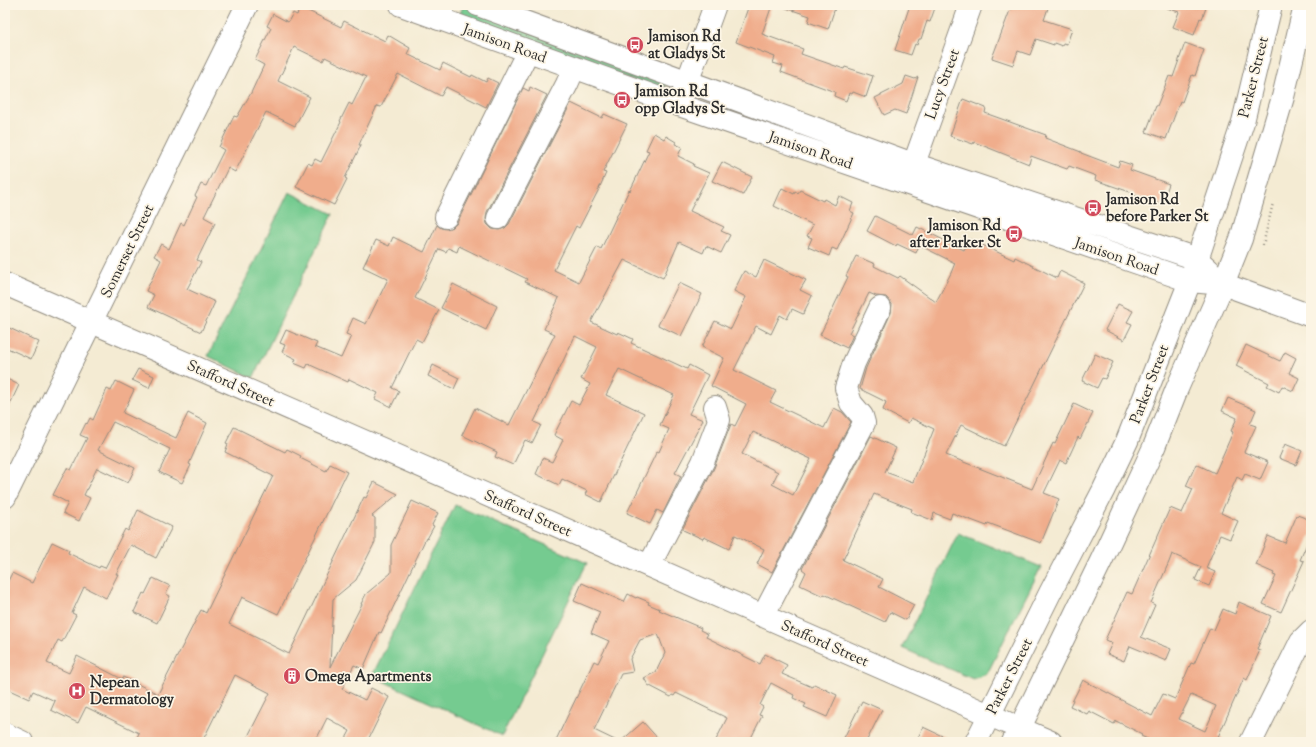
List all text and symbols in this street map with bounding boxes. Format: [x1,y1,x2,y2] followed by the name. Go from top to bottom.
[459,19,550,69] street label: Jamison Road
[647,27,726,65] place label: Jamison Rd at Gladys St
[625,35,645,55] bus stop icon: Jamison Rd at Gladys St
[1234,35,1275,120] street label: Parker Street
[921,46,966,123] street label: Lucy Street
[634,82,726,120] place label: Jamison Rd opp Gladys St
[612,90,632,110] bus stop icon: Jamison Rd opp Gladys St
[765,127,856,176] street label: Jamison Road
[1105,190,1209,228] place label: Jamison Rd before Parker St
[1083,198,1103,218] bus stop icon: Jamison Rd before Parker St
[97,201,160,302] street label: Somerset Street
[910,216,1002,254] place label: Jamison Rd after Parker St
[1004,224,1024,244] bus stop icon: Jamison Rd after Parker St
[1071,233,1162,282] street label: Jamison Road
[1126,342,1175,427] street label: Parker Street
[183,356,278,413] street label: Stafford Street
[480,486,575,543] street label: Stafford Street
[777,616,872,673] street label: Stafford Street
[982,635,1039,718] street label: Parker Street
[282,666,302,686] building icon: Omega Apartments
[305,667,431,688] place label: Omega Apartments
[90,673,174,711] place label: Nepean Dermatology
[67,681,87,701] hospital icon: Nepean Dermatology

